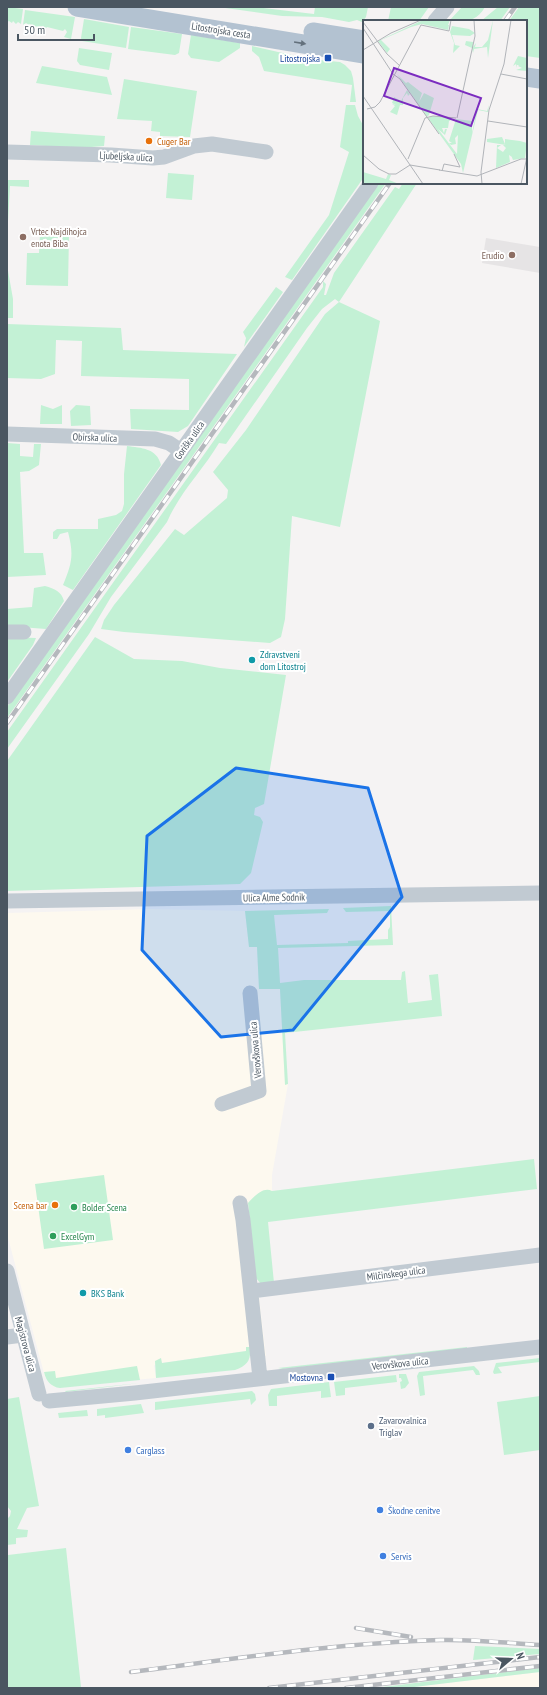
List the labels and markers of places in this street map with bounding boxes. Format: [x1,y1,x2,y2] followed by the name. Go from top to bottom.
[280,52,320,65] place label: Litostrojska
[323,53,333,63] marker: Litostrojska
[157,135,191,148] place label: Cuger Bar
[144,136,154,146] marker: Cuger Bar
[30,225,87,250] place label: Vrtec Najdihojca enota Biba
[18,232,28,242] marker: Vrtec Najdihojca enota Biba
[482,249,504,262] place label: Erudio
[507,250,517,260] marker: Erudio
[260,648,306,673] place label: Zdravstveni dom Litostroj
[247,655,257,665] marker: Zdravstveni dom Litostroj
[14,1199,47,1212] place label: Scena bar
[50,1200,60,1210] marker: Scena bar
[82,1201,127,1214] place label: Bolder Scena
[69,1202,79,1212] marker: Bolder Scena
[61,1230,94,1243] place label: ExcelGym
[48,1231,58,1241] marker: ExcelGym
[91,1287,124,1300] place label: BKS Bank
[78,1288,88,1298] marker: BKS Bank
[290,1371,323,1384] place label: Mostovna
[326,1372,336,1382] marker: Mostovna
[379,1414,426,1439] place label: Zavarovalnica Triglav
[366,1421,376,1431] marker: Zavarovalnica Triglav
[136,1444,165,1457] place label: Carglass
[123,1445,133,1455] marker: Carglass
[388,1504,440,1517] place label: Škodne cenitve
[375,1505,385,1515] marker: Škodne cenitve
[391,1550,412,1563] place label: Servis
[378,1551,388,1561] marker: Servis

